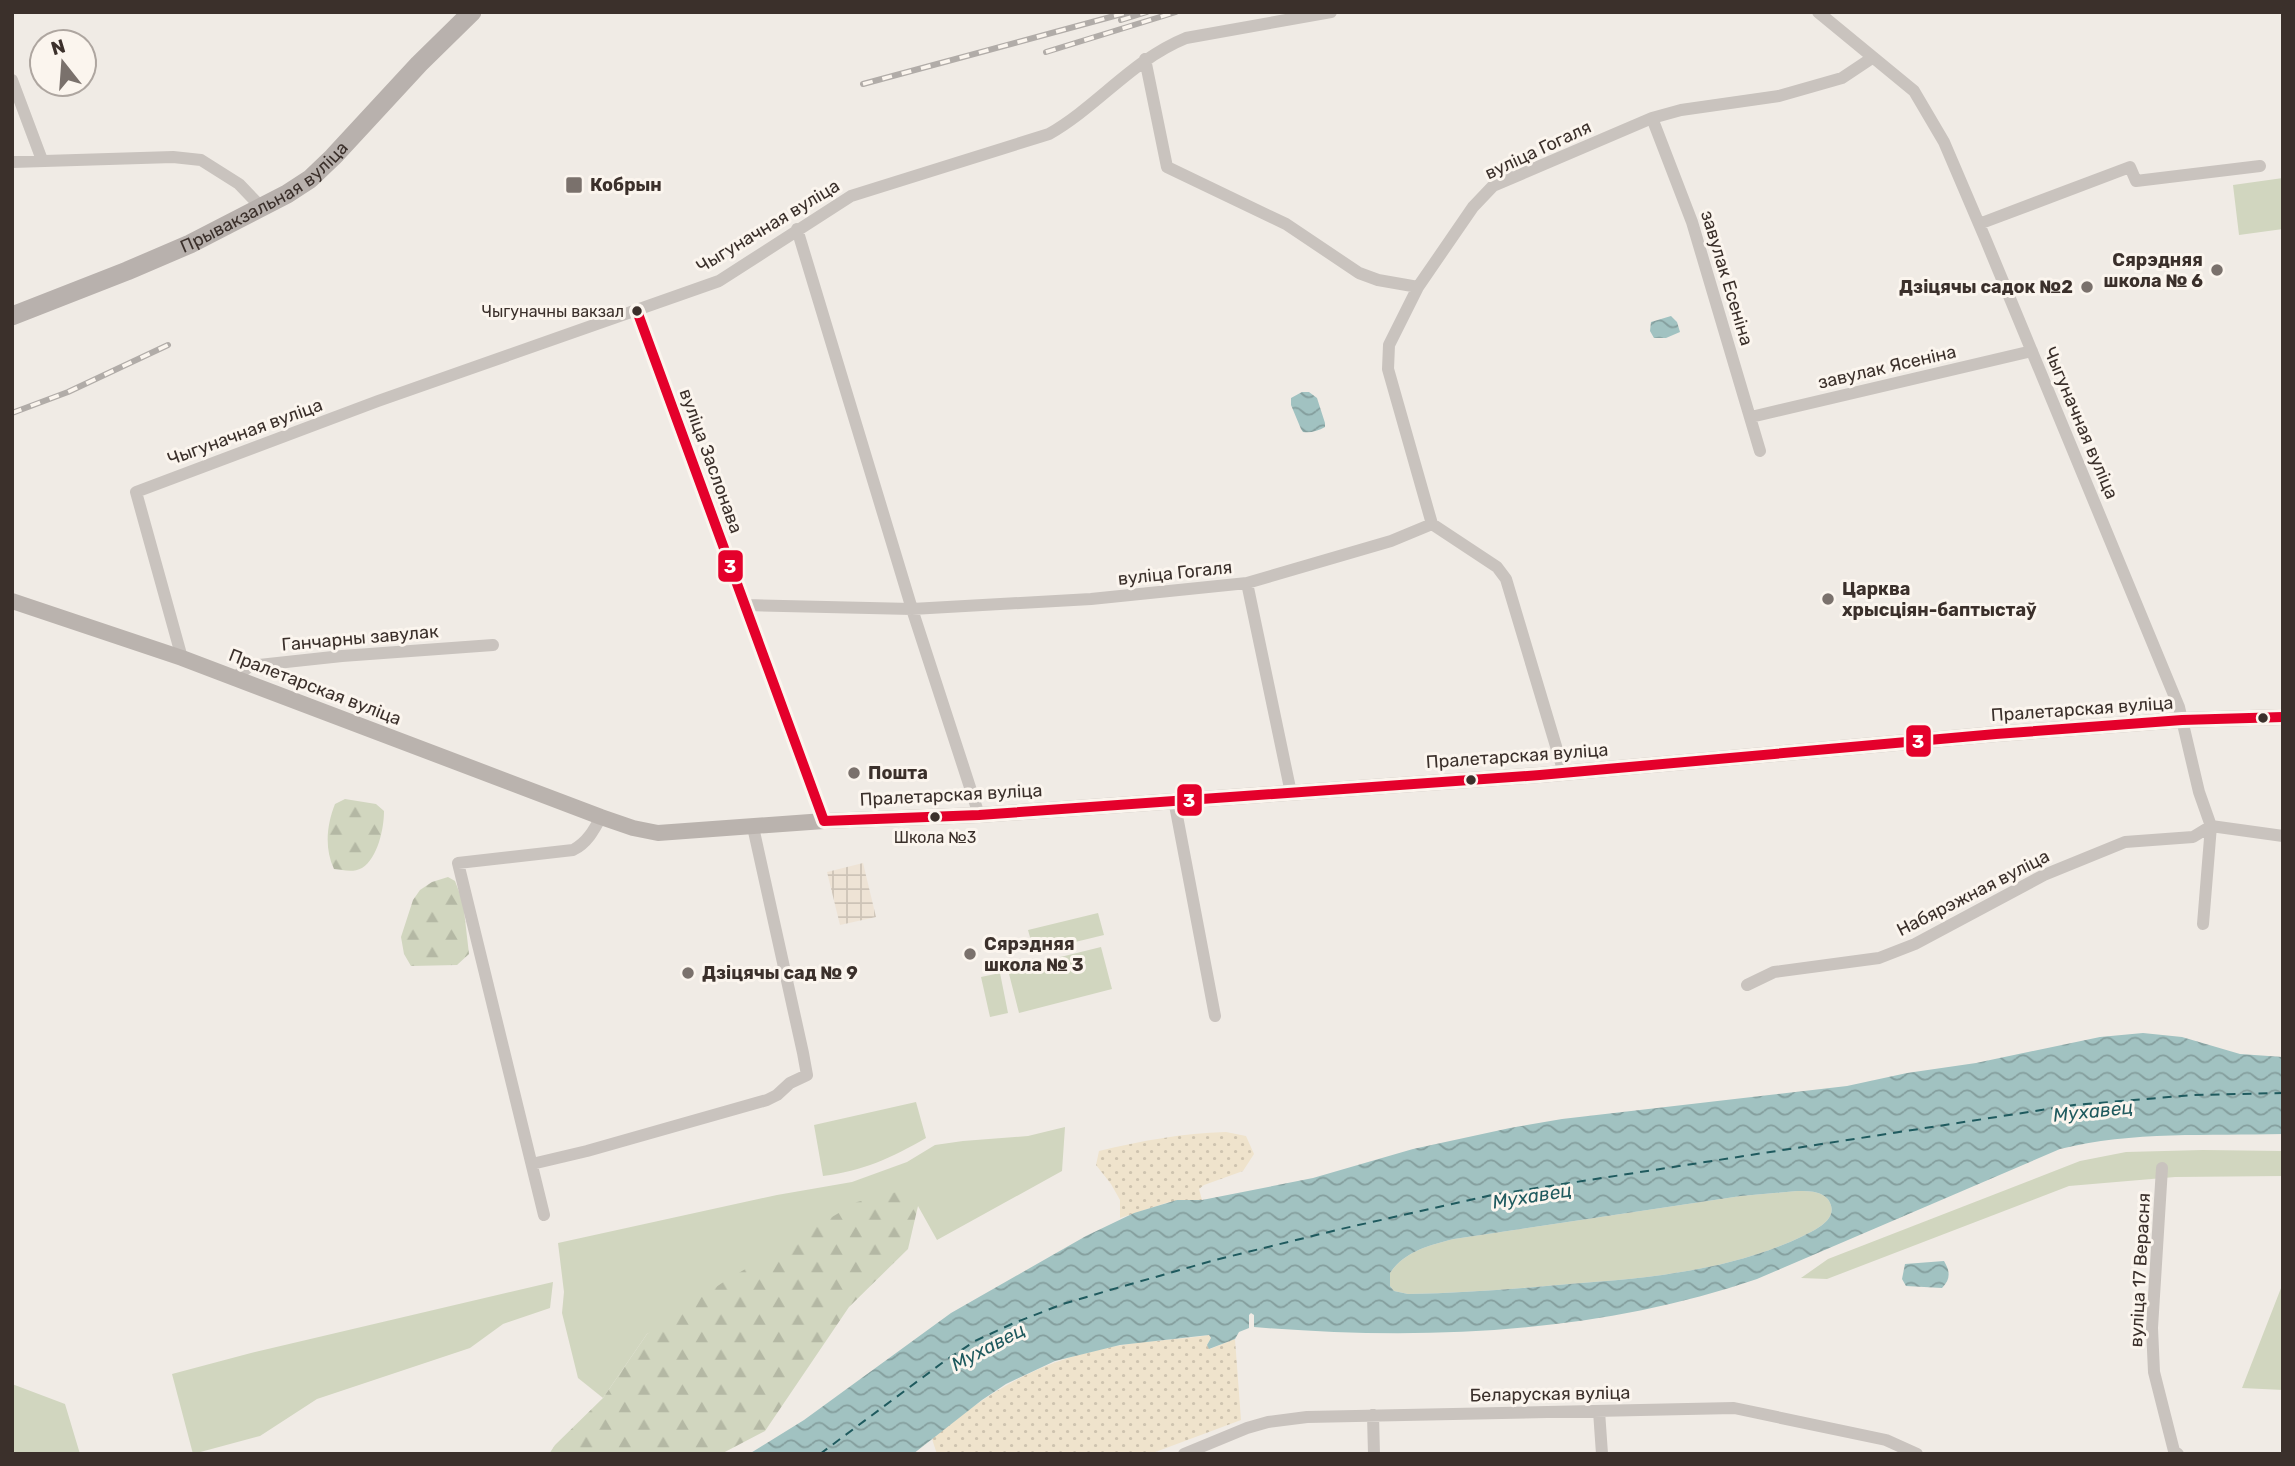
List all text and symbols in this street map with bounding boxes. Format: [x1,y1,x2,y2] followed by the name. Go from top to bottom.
[28,28,98,98] north arrow
[48,34,68,60] text: N
[1481,116,1595,184] street label: вуліца Гогаля
[177,137,353,258] street label: Прывакзальная вуліца
[590,174,662,196] place label: Кобрын
[564,175,584,195] marker: Кобрын
[692,175,844,277] street label: Чыгуначная вуліца
[1696,208,1758,348] street label: завулак Есеніна
[2103,249,2203,292] place label: Сярэдняя школа № 6
[2209,262,2225,278] marker: Сярэдняя школа № 6
[1899,276,2073,298] place label: Дзіцячы садок №2
[2079,279,2095,295] marker: Дзіцячы садок №2
[482,302,624,321] place label: Чыгуначны вакзал
[630,304,644,318] marker: Чыгуначны вакзал
[1816,340,1958,394] street label: завулак Ясеніна
[2039,344,2123,502] street label: Чыгуначная вуліца
[675,386,747,536] street label: вуліца Заслонава
[165,394,325,470] street label: Чыгуначная вуліца
[717,549,744,583] line badge: 3
[724,555,736,578] text: 3
[1117,556,1233,590] street label: вуліца Гогаля
[1842,578,2037,621] place label: Царква хрысціян-баптыстаў
[1820,591,1836,607] marker: Царква хрысціян-баптыстаў
[281,620,440,656] street label: Ганчарны завулак
[226,644,404,730] street label: Пралетарская вуліца
[1990,692,2174,726] street label: Пралетарская вуліца
[2256,711,2270,725] unlabelled marker
[1905,724,1932,758] line badge: 3
[1912,730,1924,753] text: 3
[1425,739,1609,773] street label: Пралетарская вуліца
[868,762,928,784] place label: Пошта
[846,765,862,781] marker: Пошта
[1464,773,1478,787] unlabelled marker
[859,779,1043,811] street label: Пралетарская вуліца
[1176,783,1203,817] line badge: 3
[1183,789,1195,812] text: 3
[928,810,942,824] marker: Школа №3
[894,828,976,847] place label: Школа №3
[1893,845,2053,941] street label: Набярэжная вуліца
[984,933,1084,976] place label: Сярэдняя школа № 3
[962,946,978,962] marker: Сярэдняя школа № 3
[702,962,858,984] place label: Дзіцячы сад № 9
[680,965,696,981] marker: Дзіцячы сад № 9
[2052,1095,2134,1127] water label: Мухавец
[1491,1178,1573,1214] water label: Мухавец
[2125,1192,2155,1348] street label: вуліца 17 Верасня
[947,1318,1029,1376] water label: Мухавец
[1469,1382,1631,1406] street label: Беларуская вуліца

